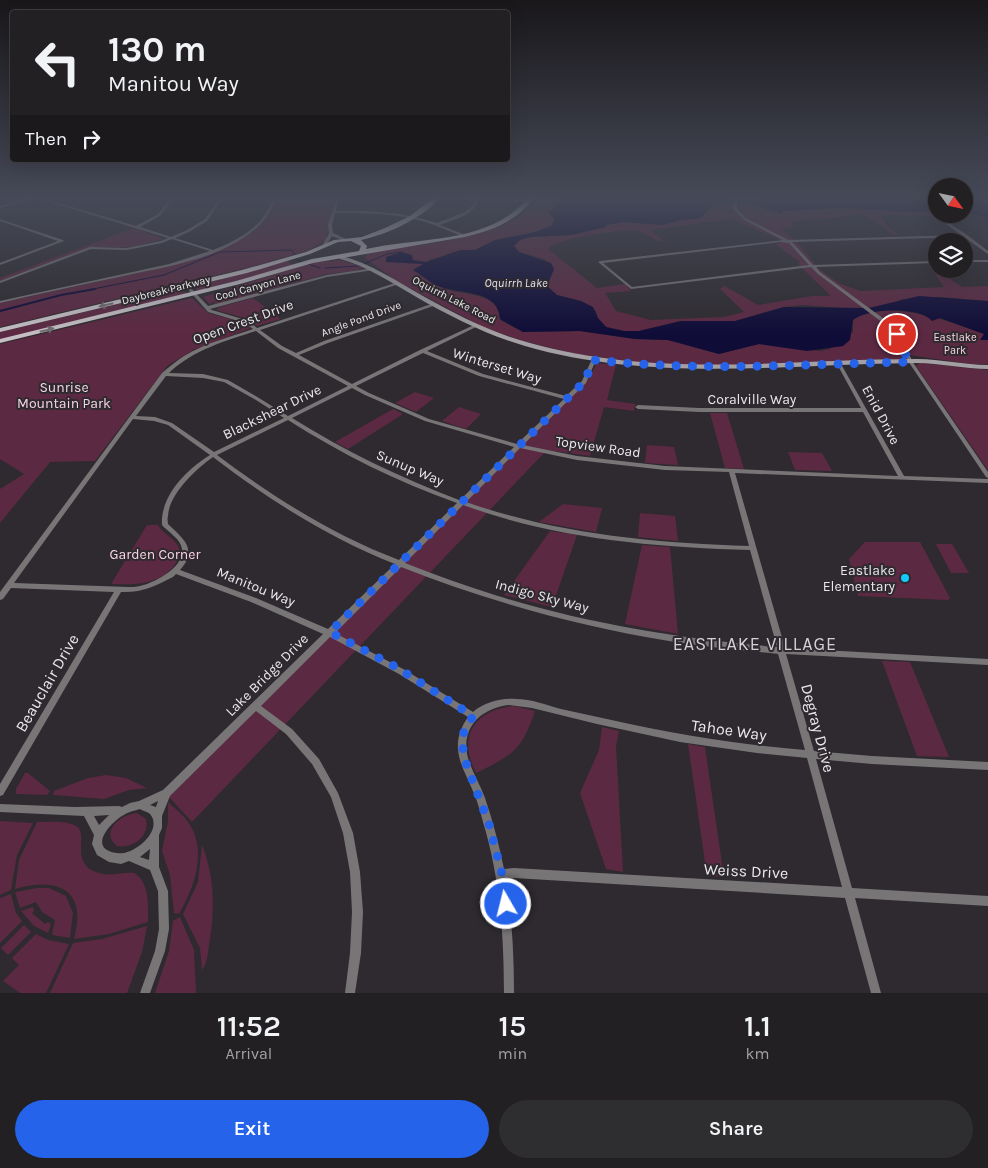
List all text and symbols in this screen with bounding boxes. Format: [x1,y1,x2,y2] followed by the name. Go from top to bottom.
[108,29,206,70] text: 130 m
[25,30,90,95] icon: left
[108,71,239,97] text: Manitou Way
[77,125,105,153] icon: right
[25,128,67,150] text: Then
[928,178,972,222] north arrow
[928,178,973,278] map controls
[928,233,973,278] button: layers
[214,268,302,304] street label: Cool Canyon Lane
[120,273,212,307] street label: Daybreak Parkway
[410,273,498,327] street label: Oquirrh Lake Road
[484,276,548,290] water label: Oquirrh Lake
[190,296,296,348] street label: Open Crest Drive
[319,298,403,339] street label: Angle Pond Drive
[98,301,113,309] one-way arrow
[876,313,918,355] pin
[883,320,911,348] icon: arrive
[40,326,55,334] one-way arrow
[933,331,977,357] park label: Eastlake Park
[450,344,544,388] street label: Winterset Way
[17,379,111,412] park label: Sunrise Mountain Park
[220,381,324,443] street label: Blackshear Drive
[858,382,904,448] street label: Enid Drive
[708,391,797,408] street label: Coralville Way
[554,433,642,461] street label: Topview Road
[374,446,447,490] street label: Sunup Way
[109,546,201,563] park label: Garden Corner
[823,562,895,595] place label: Eastlake Elementary
[214,564,298,611] street label: Manitou Way
[899,572,911,584] marker: Eastlake Elementary
[493,575,591,617] street label: Indigo Sky Way
[222,630,312,720] street label: Lake Bridge Drive
[11,631,83,735] street label: Beauclair Drive
[673,633,837,655] district label: EASTLAKE VILLAGE
[797,682,839,774] street label: Degray Drive
[690,715,768,745] street label: Tahoe Way
[703,859,789,883] street label: Weiss Drive
[479,877,531,929] position arrow
[217,1008,281,1044] text: 11:52
[499,1008,526,1044] text: 15
[744,1008,771,1044] text: 1.1
[225,1044,272,1063] text: Arrival
[498,1044,527,1063] text: min
[746,1044,770,1063] text: km
[15,1100,489,1158] button: Exit
[499,1100,973,1158] button: Share

